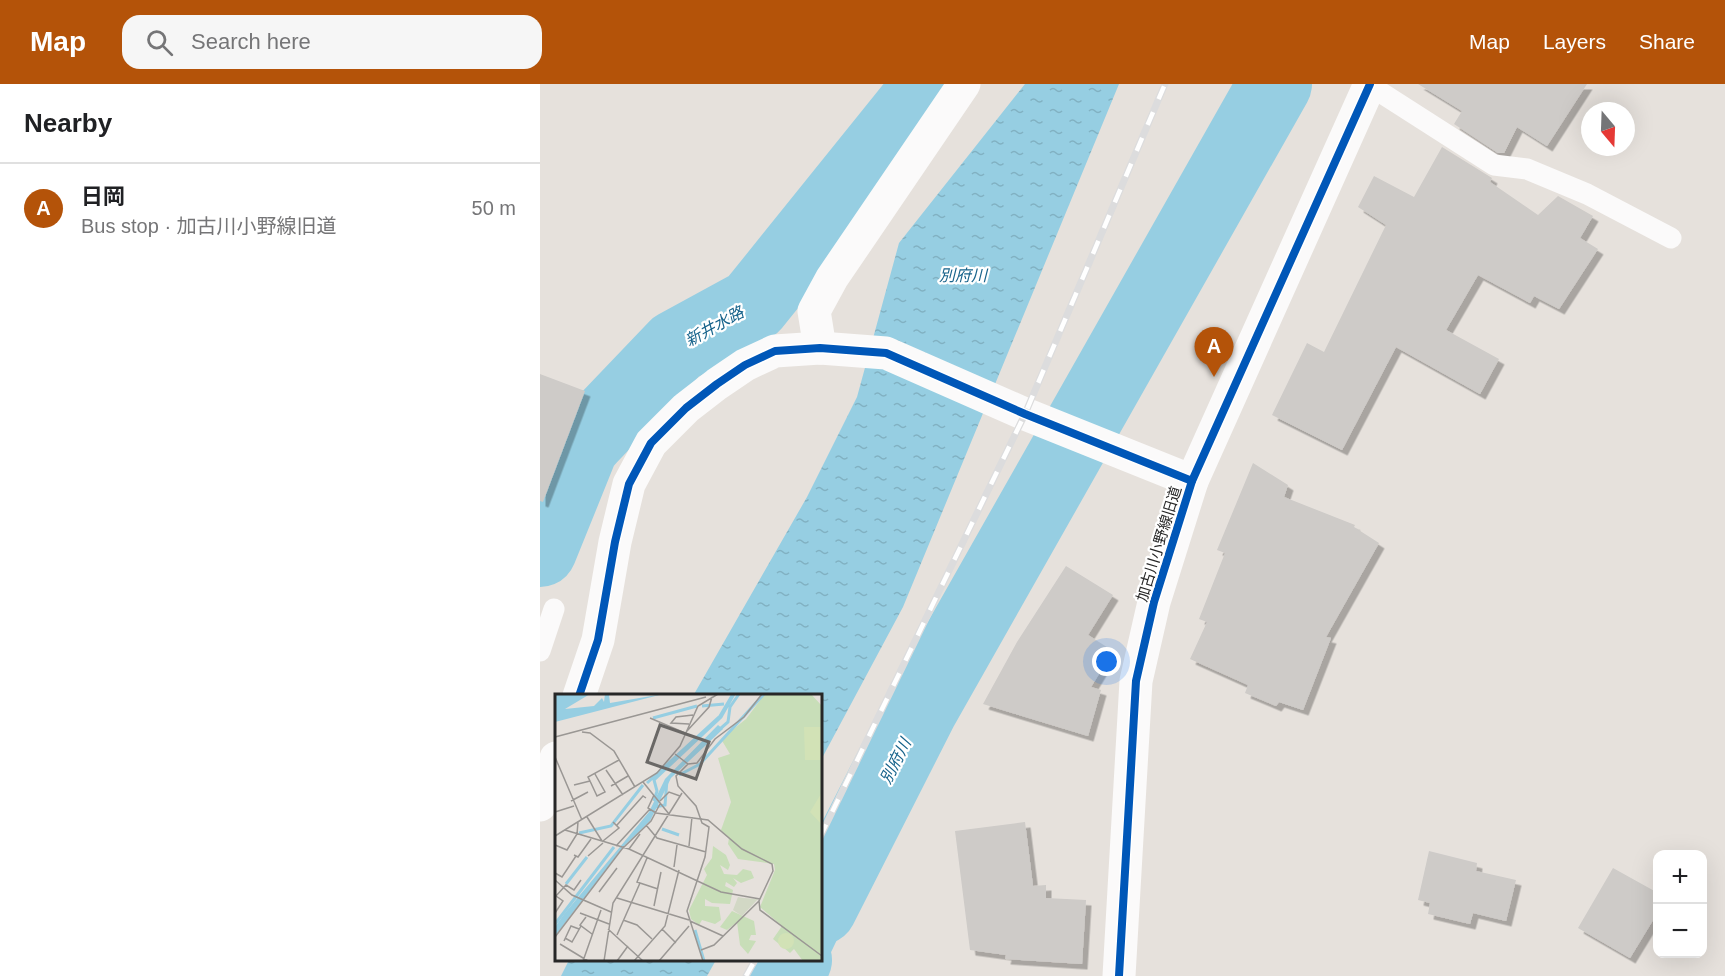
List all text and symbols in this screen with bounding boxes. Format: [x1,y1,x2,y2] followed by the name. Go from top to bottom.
[122,15,542,69] search box
[30,26,86,57] text: Map
[143,26,176,59] icon: search
[191,29,311,54] text: Search here
[1469,30,1510,53] text: Map
[1543,30,1606,53] text: Layers
[1639,30,1695,53] text: Share
[1581,102,1635,156] north arrow
[24,108,112,138] text: Nearby
[81,184,125,209] text: 日岡
[36,197,51,219] text: A
[472,197,516,219] text: 50 m
[81,215,337,237] text: Bus stop · 加古川小野線旧道
[939,267,989,284] water label: 別府川
[682,303,748,349] water label: 新井水路
[1194,328,1234,377] pin: A
[1133,484,1184,604] street label: 加古川小野線旧道
[1092,647,1121,676] your location
[555,694,822,961] inset map
[877,734,915,786] water label: 別府川
[1653,850,1707,958] map controls
[1653,850,1707,904] button: +
[1653,904,1707,958] button: −

